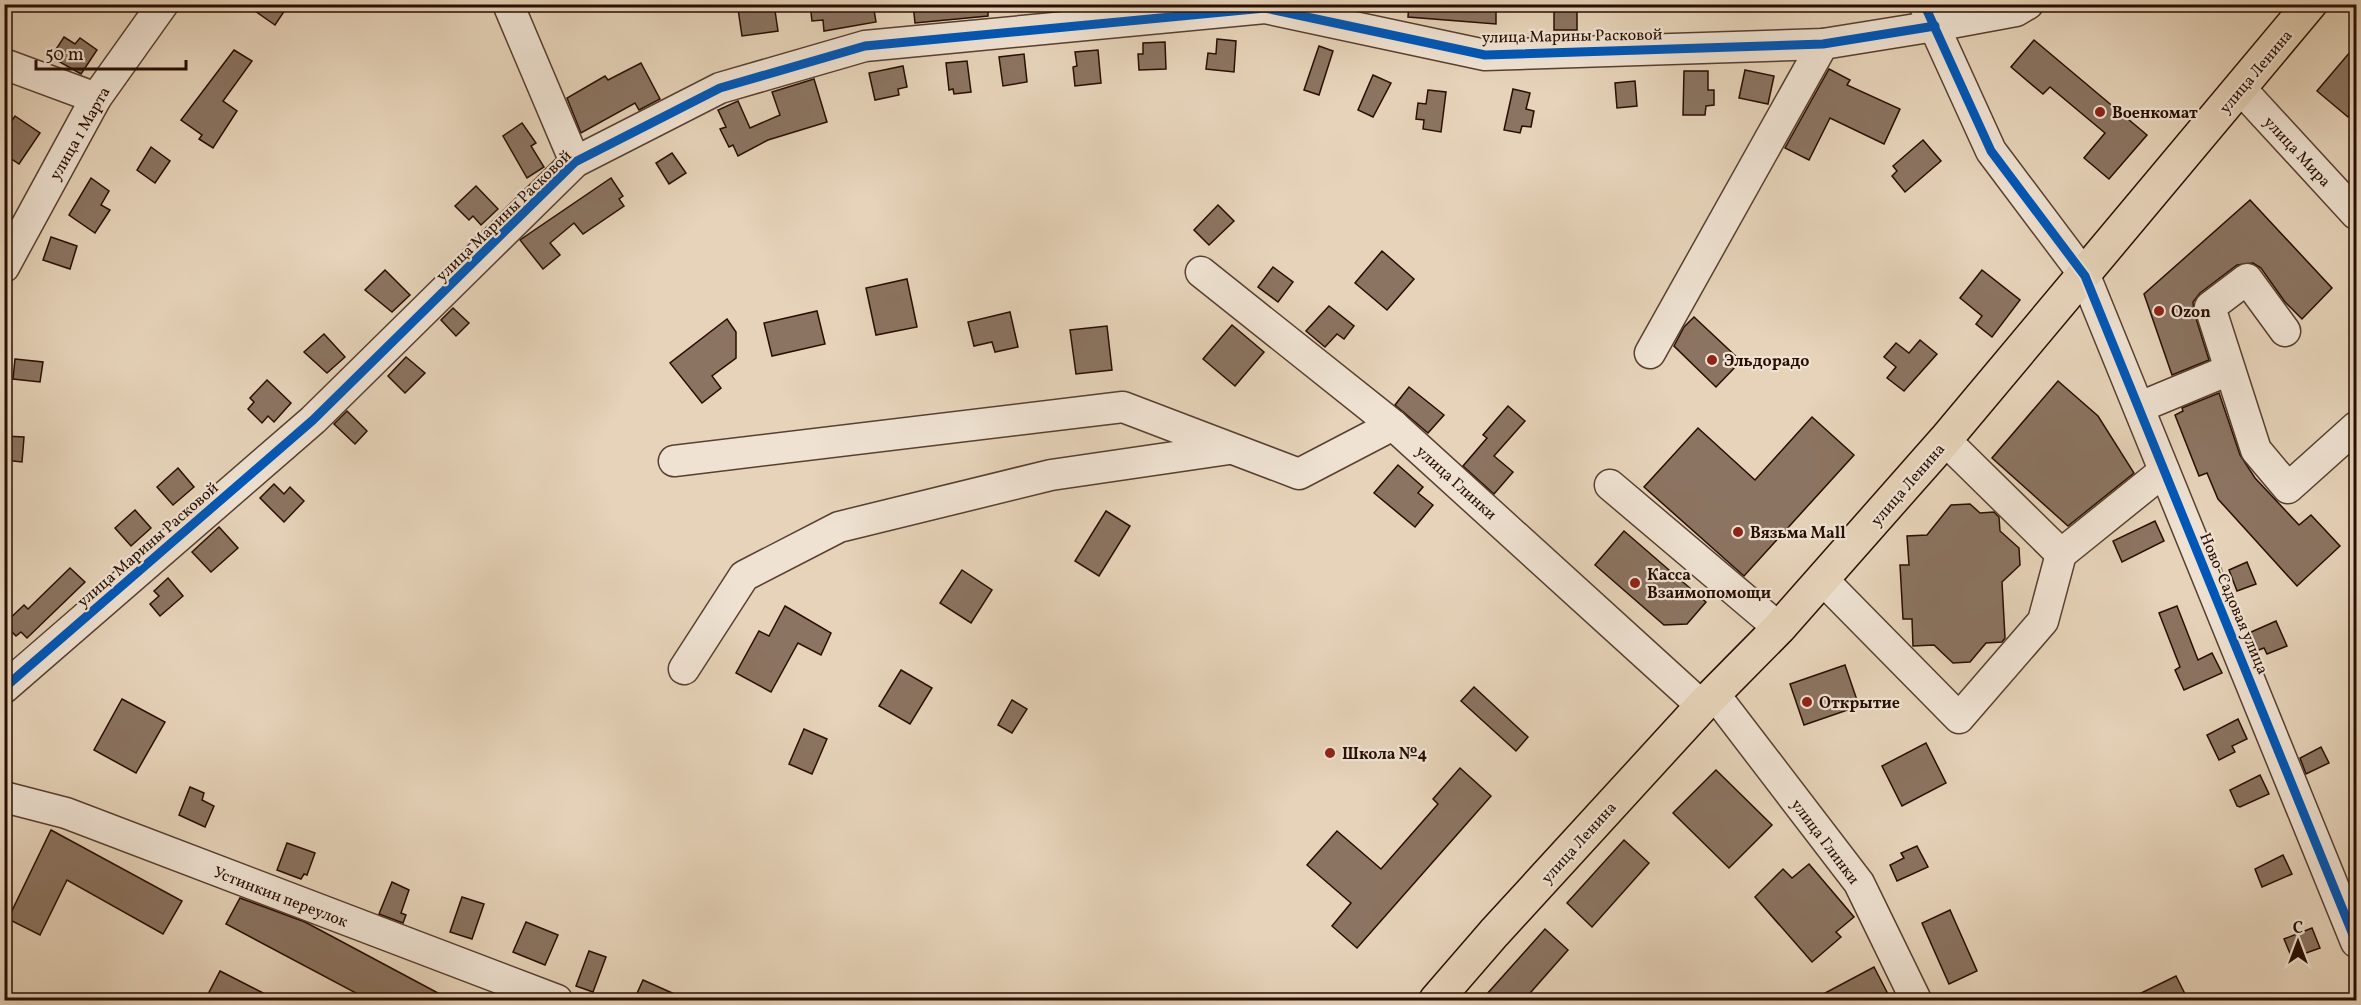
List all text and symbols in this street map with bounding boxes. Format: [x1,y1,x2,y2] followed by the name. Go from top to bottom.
[1481,24,1663,50] street label: улица Марины Расковой
[2215,26,2298,119] street label: улица Ленина
[36,33,186,71] scale bar
[45,43,84,68] text: 50 m
[45,83,116,185] street label: улица 1 Марта
[2112,103,2198,125] place label: Военкомат
[2093,105,2107,119] marker: Военкомат
[2258,112,2335,193] street label: улица Мира
[432,146,577,287] street label: улица Марины Расковой
[2171,302,2211,324] place label: Ozon
[2152,304,2166,318] marker: Ozon
[1724,351,1810,373] place label: Эльдорадо
[1705,353,1719,367] marker: Эльдорадо
[1866,439,1951,532] street label: улица Ленина
[1410,441,1501,526] street label: улица Глинки
[73,478,224,613] street label: улица Марины Расковой
[1750,523,1846,545] place label: Вязьма Mall
[1731,525,1745,539] marker: Вязьма Mall
[2193,530,2273,678] street label: Ново-Садовая улица
[1647,565,1771,605] place label: Касса Взаимопомощи
[1628,576,1642,590] marker: Касса Взаимопомощи
[1819,693,1900,715] place label: Открытие
[1800,695,1814,709] marker: Открытие
[1342,744,1427,766] place label: Школа №4
[1323,746,1337,760] marker: Школа №4
[1785,795,1864,890] street label: улица Глинки
[1537,798,1622,889] street label: улица Ленина
[210,862,351,934] street label: Устинкин переулок
[2268,912,2328,972] north arrow
[2293,918,2303,940] text: С

